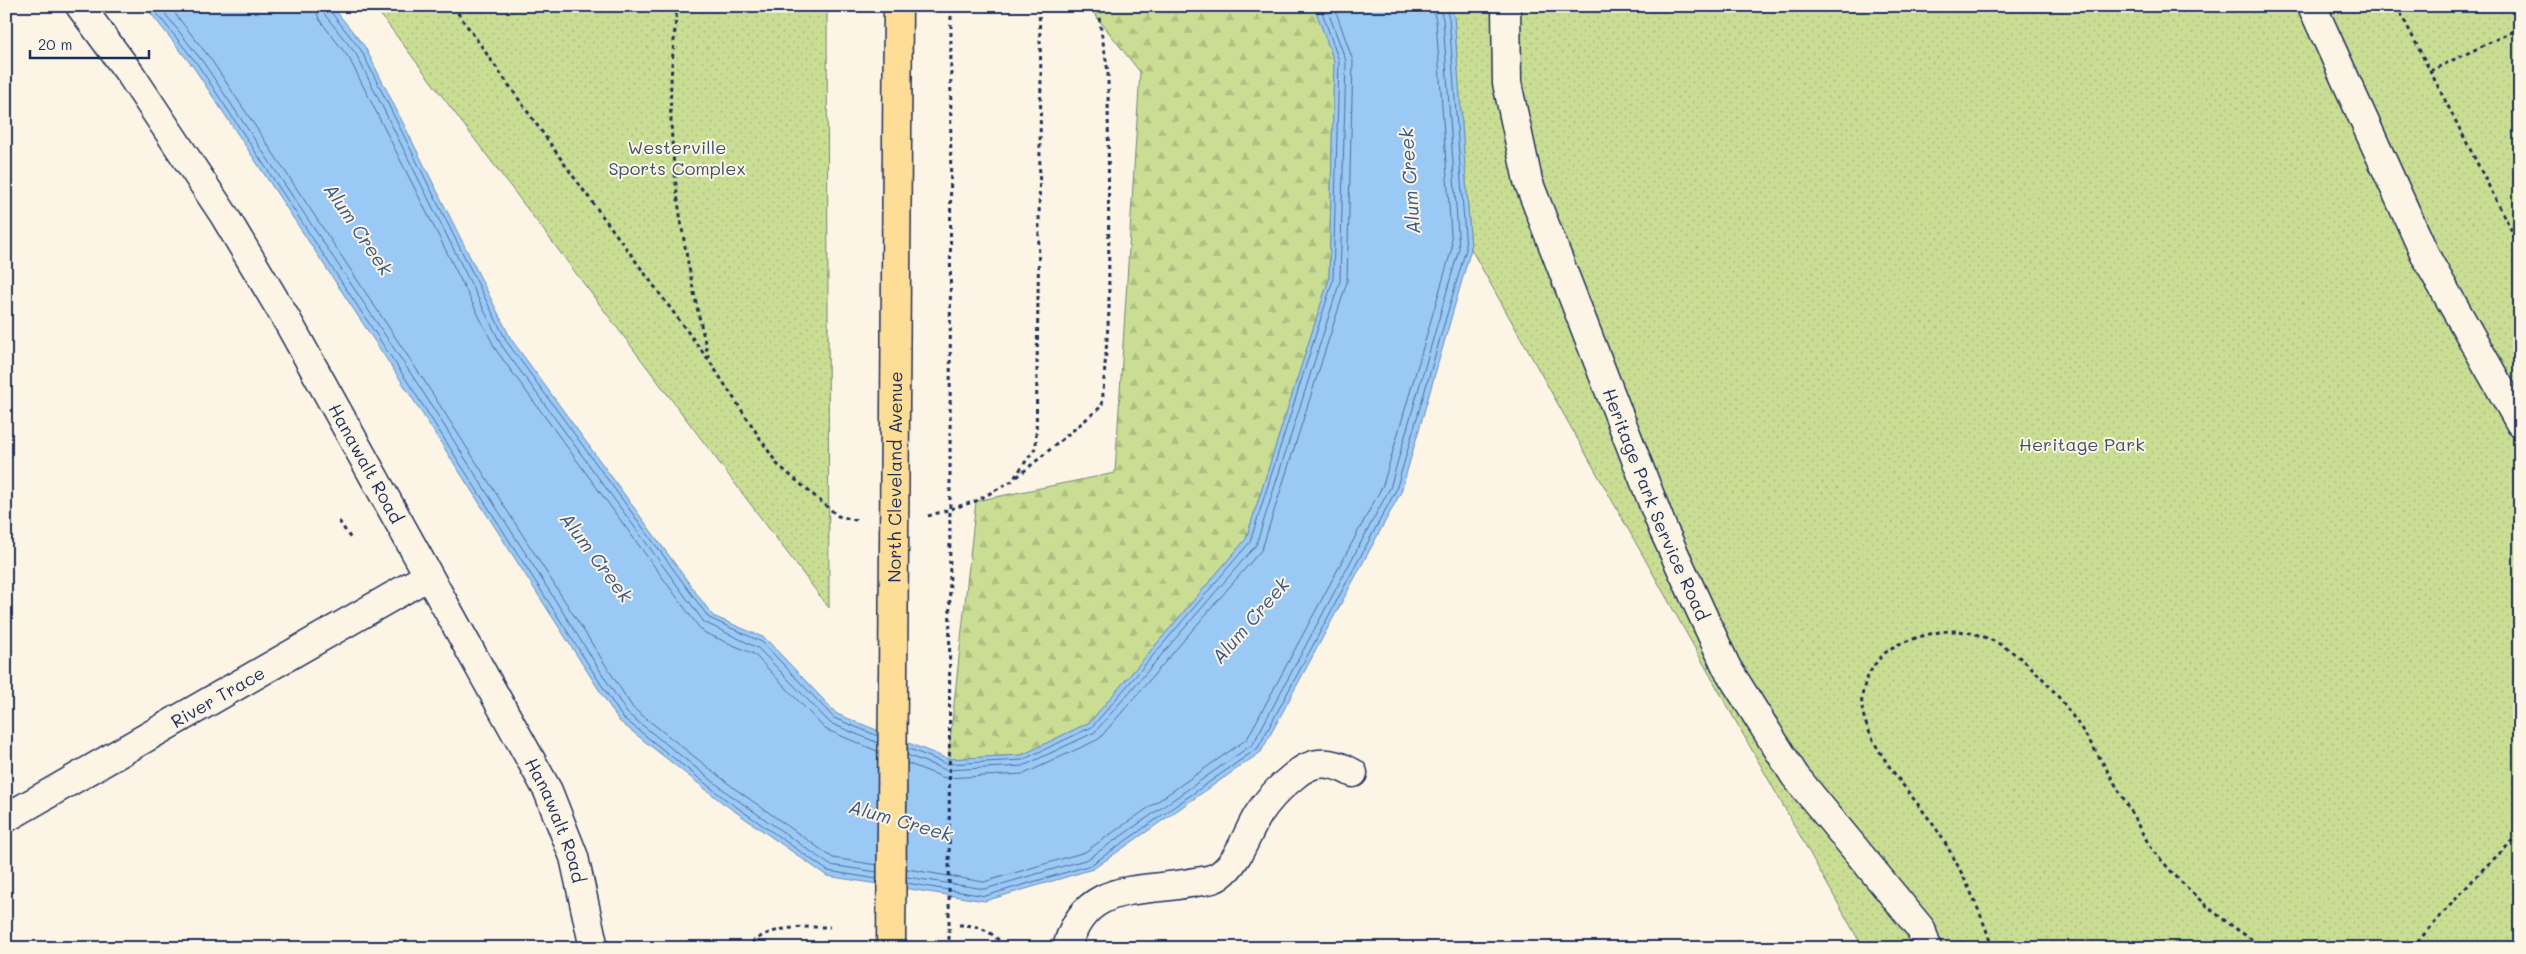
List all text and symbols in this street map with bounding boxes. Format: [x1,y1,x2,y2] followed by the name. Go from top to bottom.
[30,28,149,60] scale bar
[38,34,72,54] text: 20 m
[1393,126,1425,235] water label: Alum Creek
[608,135,746,180] park label: Westerville Sports Complex
[319,178,400,281] water label: Alum Creek
[882,371,907,583] street label: North Cleveland Avenue
[1597,385,1715,624] street label: Heritage Park Service Road
[323,399,409,527] street label: Hanawalt Road
[2019,432,2145,456] park label: Heritage Park
[555,507,640,608] water label: Alum Creek
[1206,571,1295,668] water label: Alum Creek
[166,660,269,733] street label: River Trace
[520,753,591,885] street label: Hanawalt Road
[846,793,956,847] water label: Alum Creek

